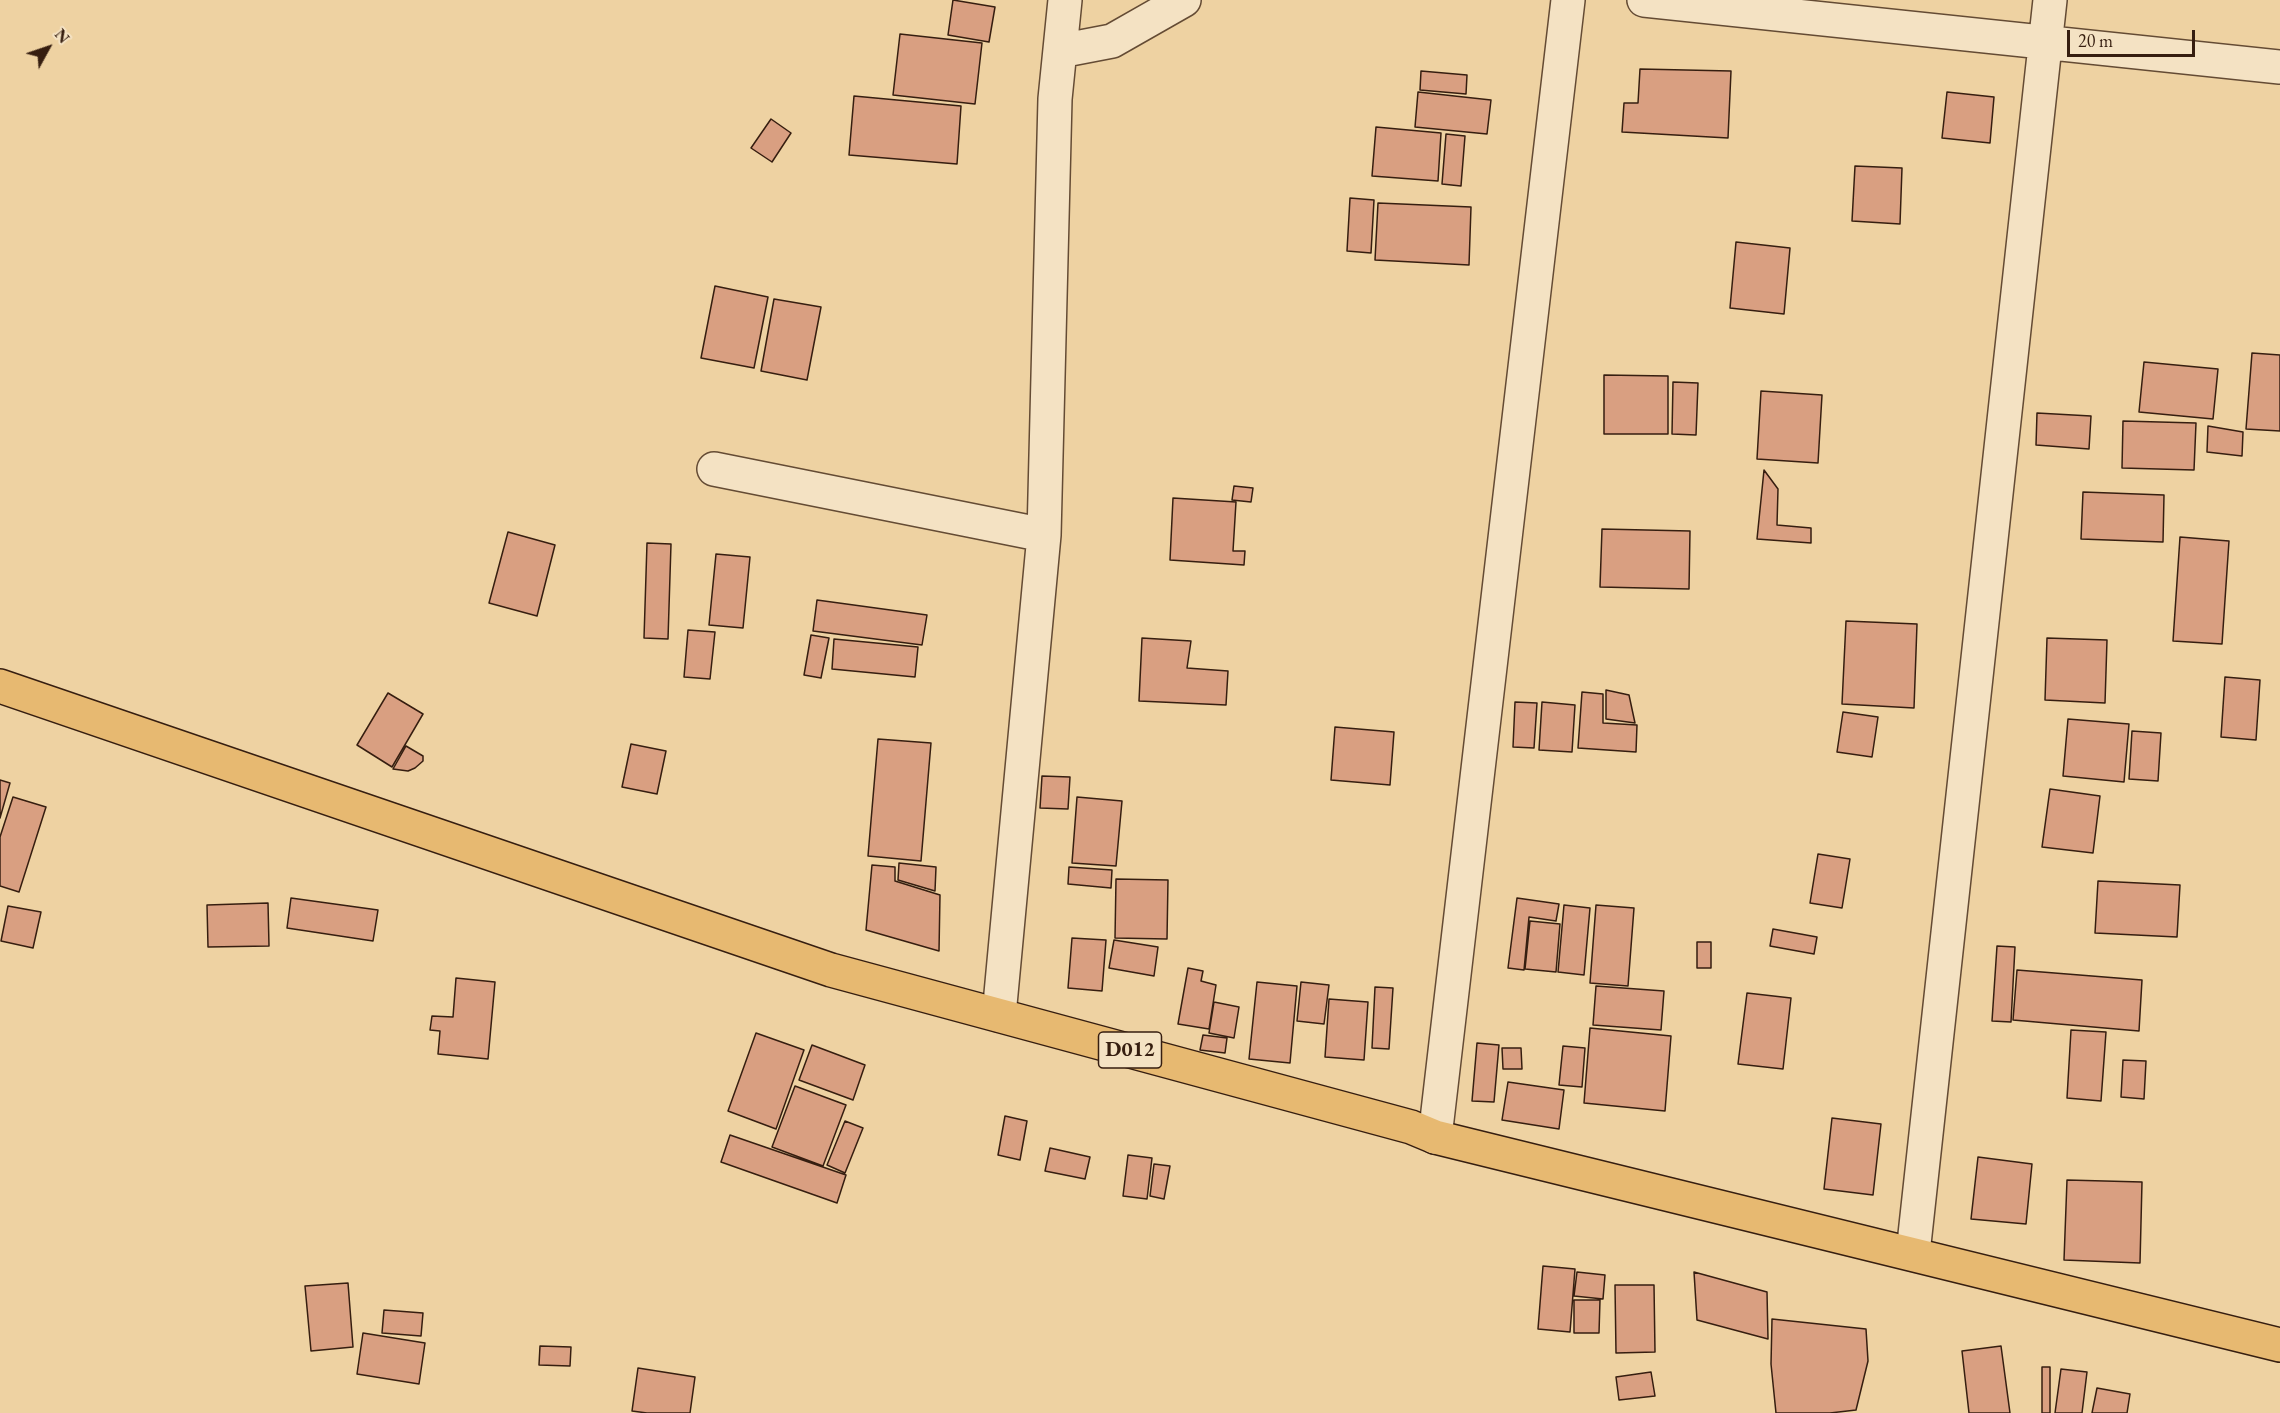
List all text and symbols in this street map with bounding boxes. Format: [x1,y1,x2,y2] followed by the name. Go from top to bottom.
[18,18,78,78] north arrow
[2070,18,2198,56] scale bar
[50,24,74,48] text: N
[2078,29,2113,52] text: 20 m
[1098,1032,1162,1068] road number: D012

